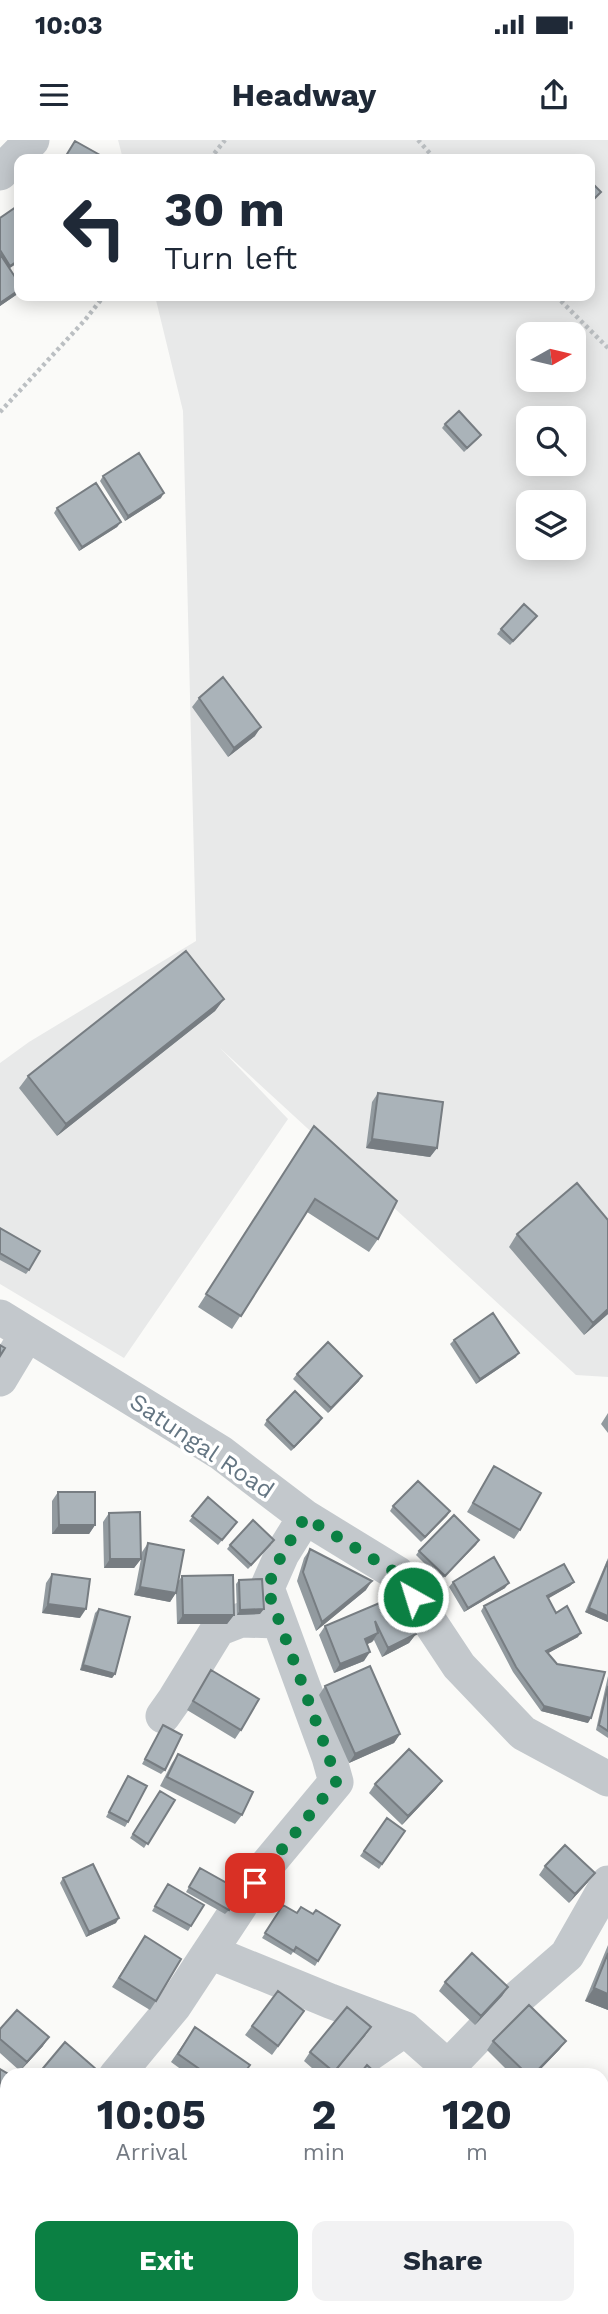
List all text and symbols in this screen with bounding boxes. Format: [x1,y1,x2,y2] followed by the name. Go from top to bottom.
[35,10,103,40] text: 10:03
[35,76,73,114] icon: menu
[232,76,376,114] text: Headway
[535,76,573,114] icon: share
[164,180,285,238] text: 30 m
[49,182,140,273] icon: left
[164,239,297,277] text: Turn left
[516,322,586,392] north arrow
[516,322,586,560] map controls
[516,406,586,476] button: search
[516,490,586,560] button: layers
[125,1388,279,1504] street label: Satungal Road
[376,1560,450,1634] position arrow
[225,1853,285,1913] pin
[236,1864,274,1902] icon: arrive
[97,2090,206,2139] text: 10:05
[311,2090,336,2139] text: 2
[442,2090,512,2139] text: 120
[116,2139,187,2166] text: Arrival
[303,2139,345,2166] text: min
[466,2139,488,2166] text: m
[35,2221,298,2301] button: Exit
[312,2221,574,2301] button: Share

